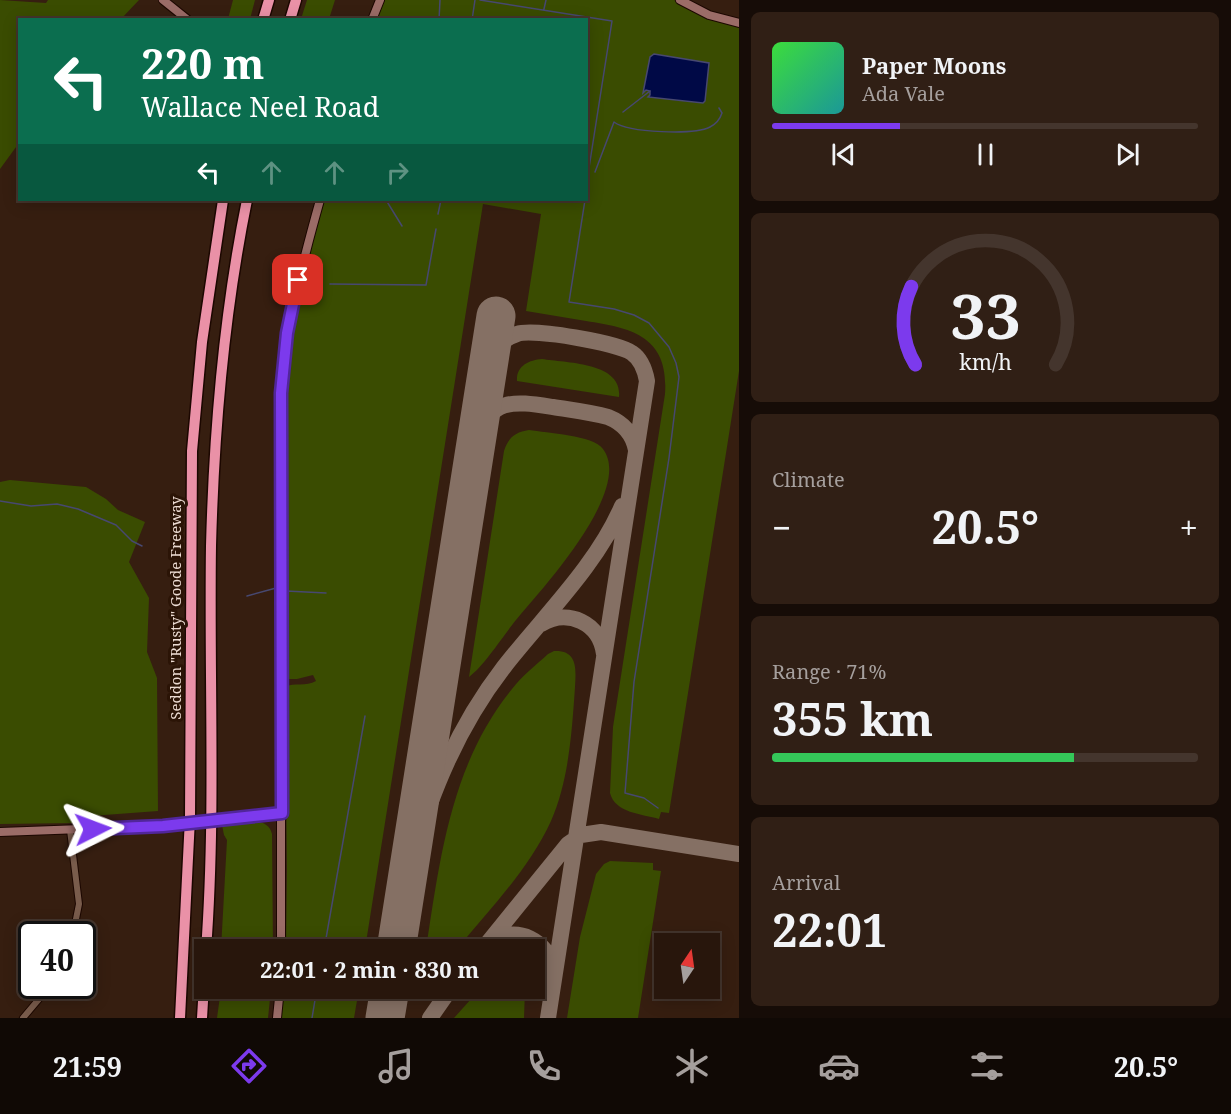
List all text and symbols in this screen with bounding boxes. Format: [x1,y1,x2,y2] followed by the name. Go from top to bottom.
[141,34,265,91] text: 220 m
[42,42,120,120] icon: left
[862,50,1006,80] text: Paper Moons
[862,80,945,107] text: Ada Vale
[141,88,379,125] text: Wallace Neel Road
[827,138,860,171] icon: previous
[969,138,1002,171] icon: pause
[1111,138,1144,171] icon: next
[192,156,225,189] icon: left
[255,156,288,189] icon: ahead
[318,156,351,189] icon: ahead
[381,156,414,189] icon: right
[272,254,323,305] pin
[281,263,314,296] icon: arrive
[950,272,1020,357] text: 33
[959,347,1012,376] text: km/h
[772,466,845,493] text: Climate
[165,496,185,720] street label: Seddon "Rusty" Goode Freeway
[932,496,1039,557] text: 20.5°
[772,505,791,550] text: −
[1180,505,1198,550] text: +
[772,658,886,685] text: Range · 71%
[772,688,933,749] text: 355 km
[61,797,125,861] position arrow
[772,869,840,896] text: Arrival
[772,899,887,960] text: 22:01
[18,921,96,999] speed limit sign: 40
[654,933,720,999] north arrow
[654,933,720,999] map controls
[260,954,479,984] text: 22:01 · 2 min · 830 m
[228,1045,270,1087] icon: directions
[375,1045,417,1087] icon: music
[523,1045,565,1087] icon: phone
[671,1045,713,1087] icon: climate
[818,1045,860,1087] icon: car
[966,1045,1008,1087] icon: filters
[53,1048,122,1085] text: 21:59
[1114,1048,1178,1085] text: 20.5°

